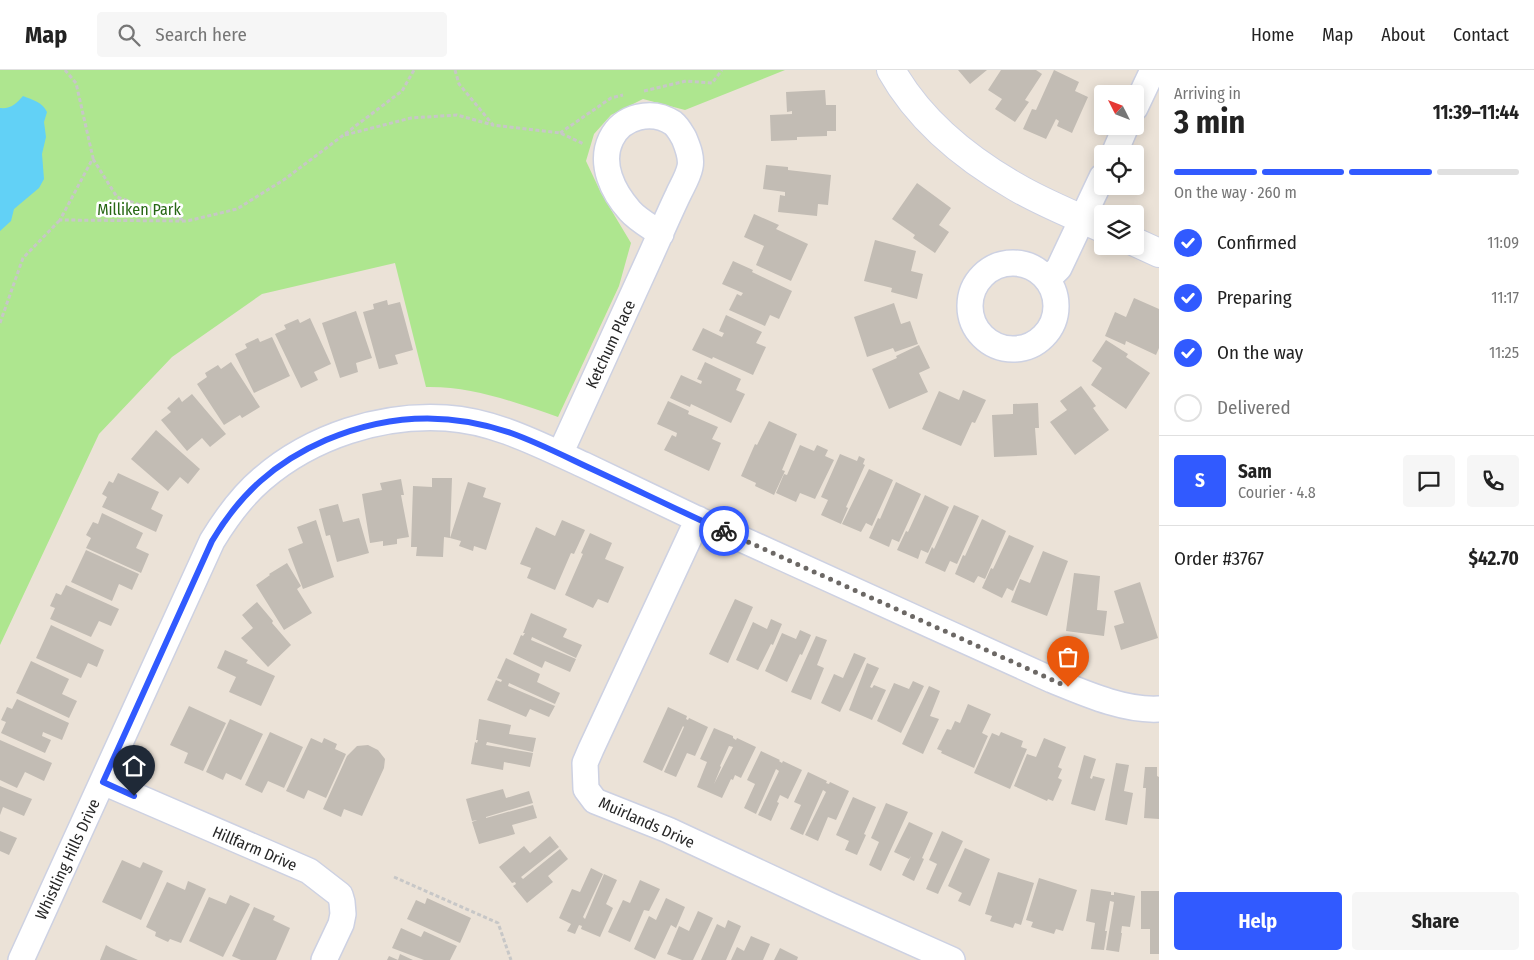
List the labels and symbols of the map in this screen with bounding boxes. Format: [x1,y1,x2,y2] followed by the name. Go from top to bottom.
[1094,85,1144,135] north arrow
[97,200,181,219] park label: Milliken Park
[582,297,639,392] street label: Ketchum Place
[699,506,749,556] courier
[1047,636,1089,687] pin
[113,745,155,796] pin
[596,793,698,852] street label: Muirlands Drive
[31,796,104,923] street label: Whistling Hills Drive
[210,822,300,875] street label: Hillfarm Drive

